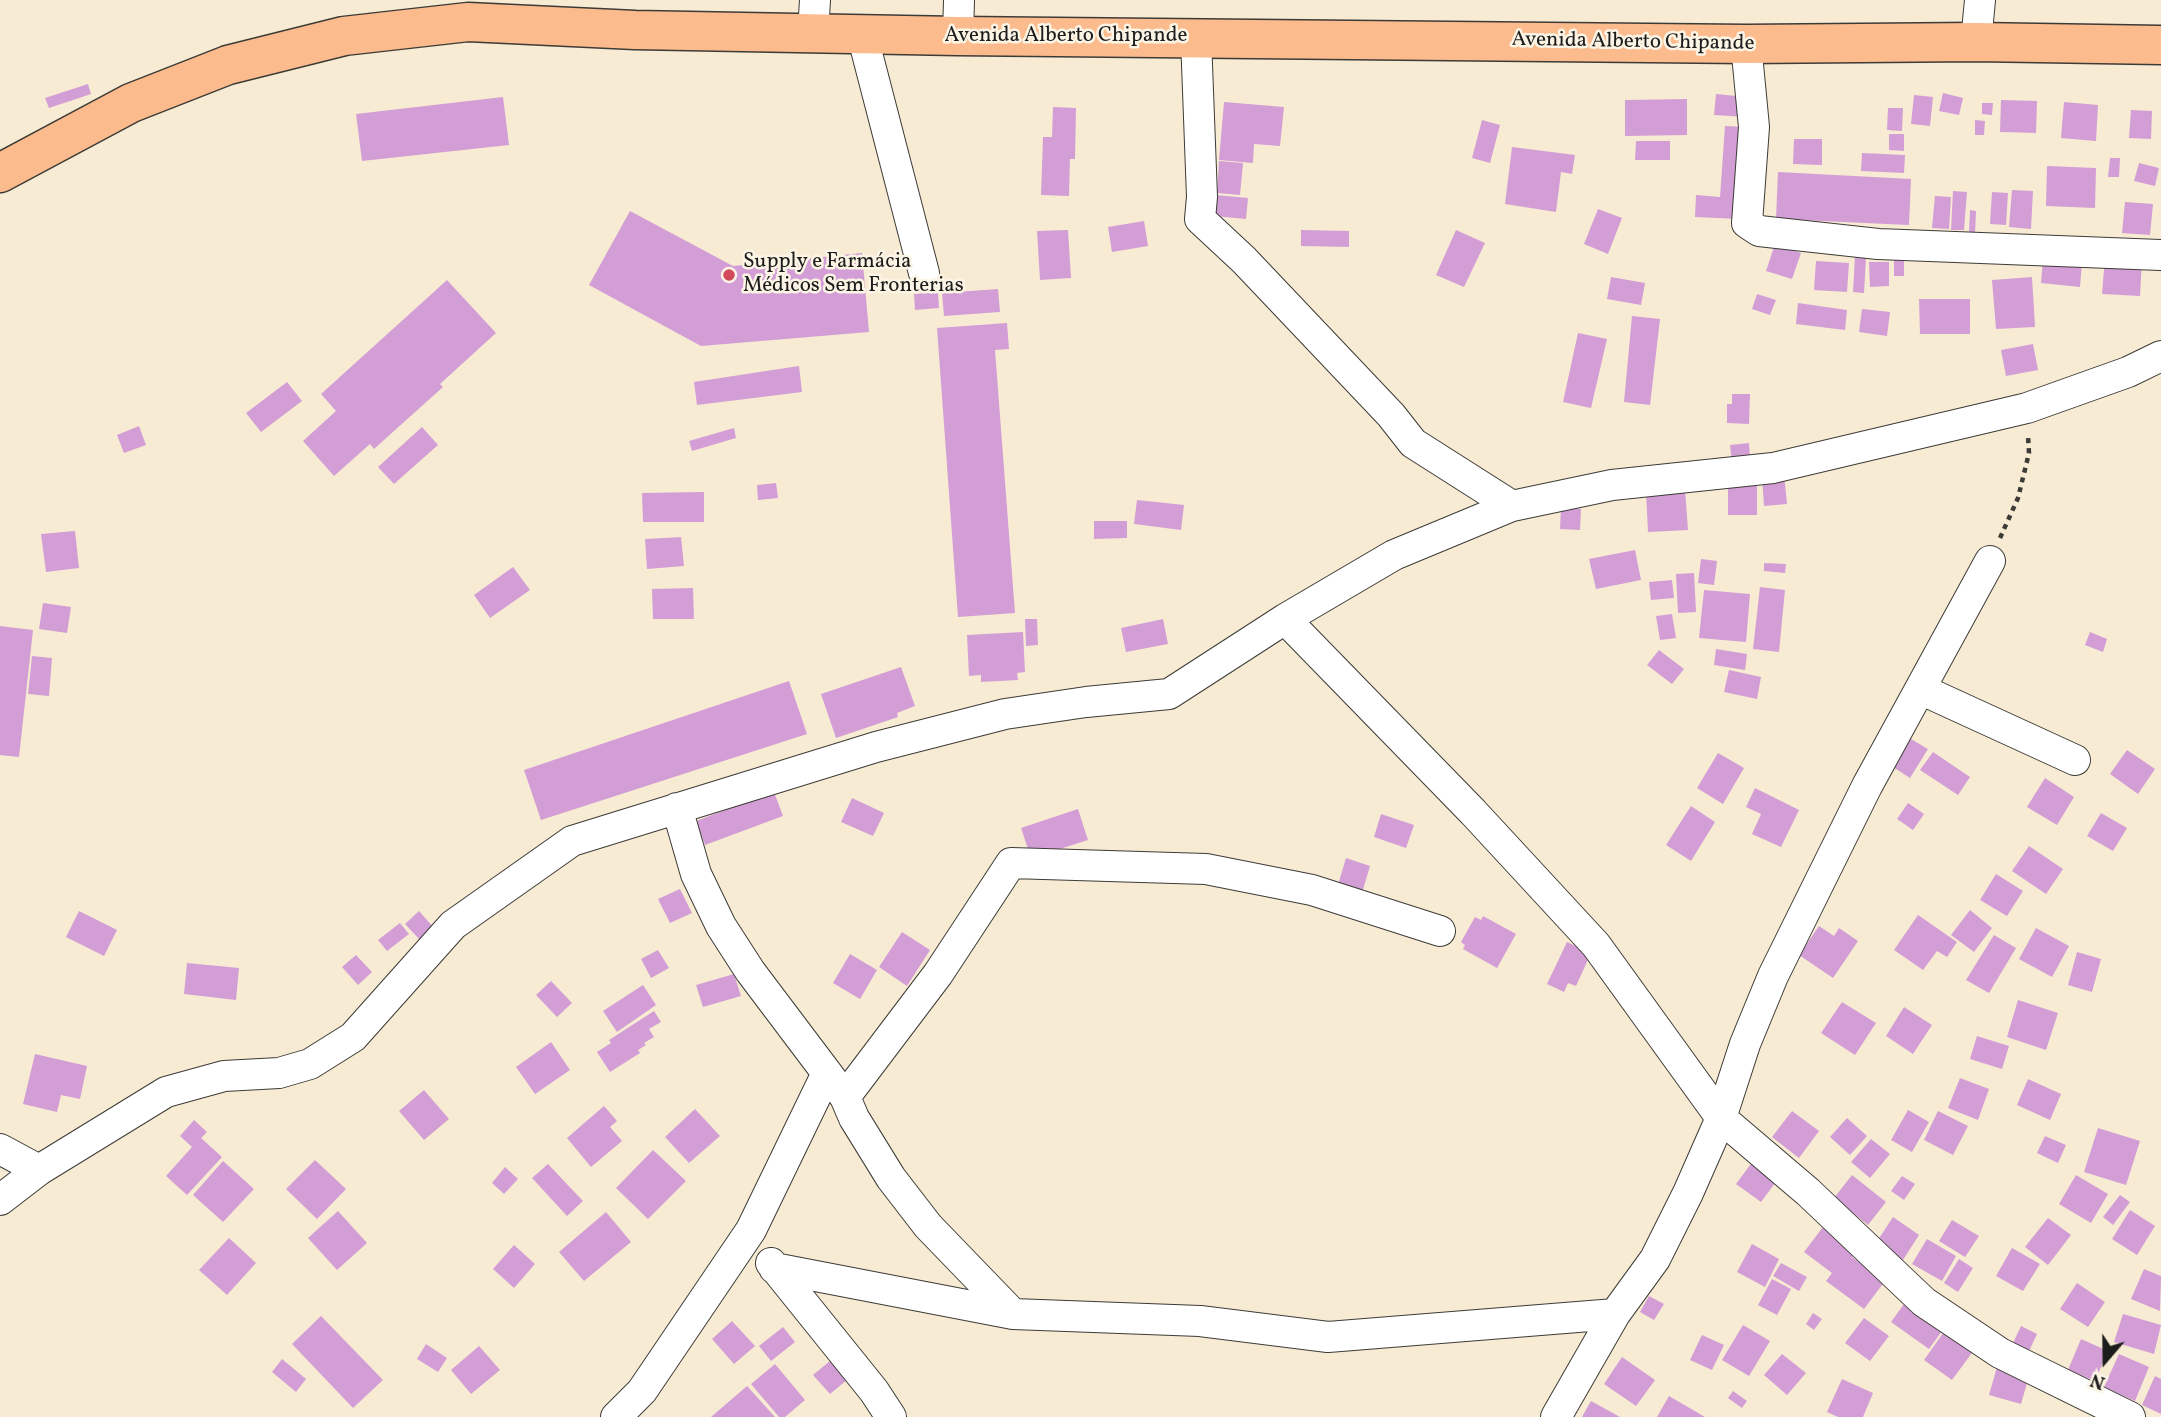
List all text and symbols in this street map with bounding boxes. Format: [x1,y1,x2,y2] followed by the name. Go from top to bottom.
[945,24,1187,50] street label: Avenida Alberto Chipande
[1511,28,1755,58] street label: Avenida Alberto Chipande
[743,250,964,300] place label: Supply e Farmácia Médicos Sem Fronterias
[721,267,737,283] marker: Supply e Farmácia Médicos Sem Fronterias
[2070,1326,2140,1396] north arrow
[2087,1366,2109,1395] text: N

